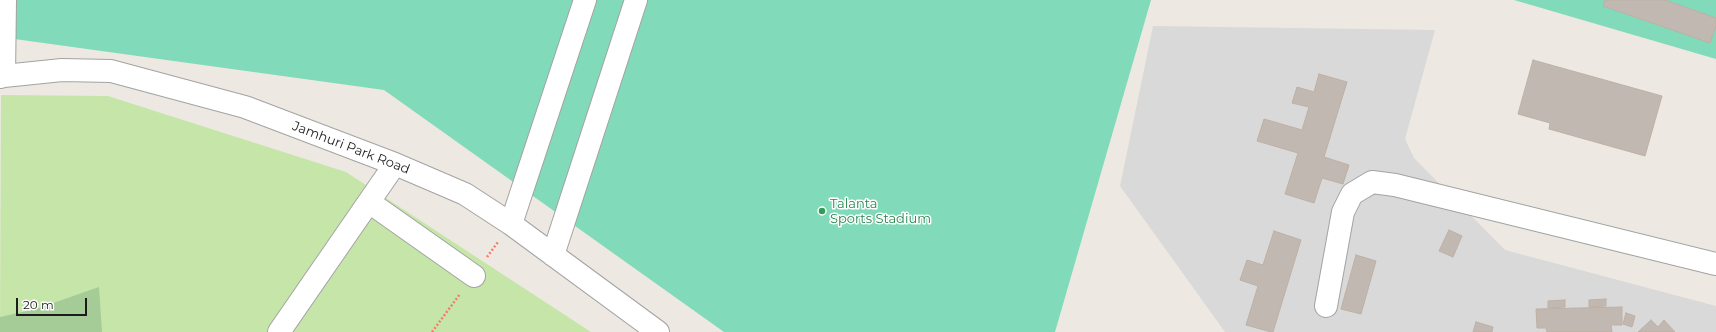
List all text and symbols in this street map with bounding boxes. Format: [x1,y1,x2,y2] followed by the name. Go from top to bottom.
[290,118,412,178] street label: Jamhuri Park Road
[830,196,931,227] place label: Talanta Sports Stadium
[817,206,827,216] marker: Talanta Sports Stadium
[18,290,89,316] scale bar
[23,297,54,312] text: 20 m

